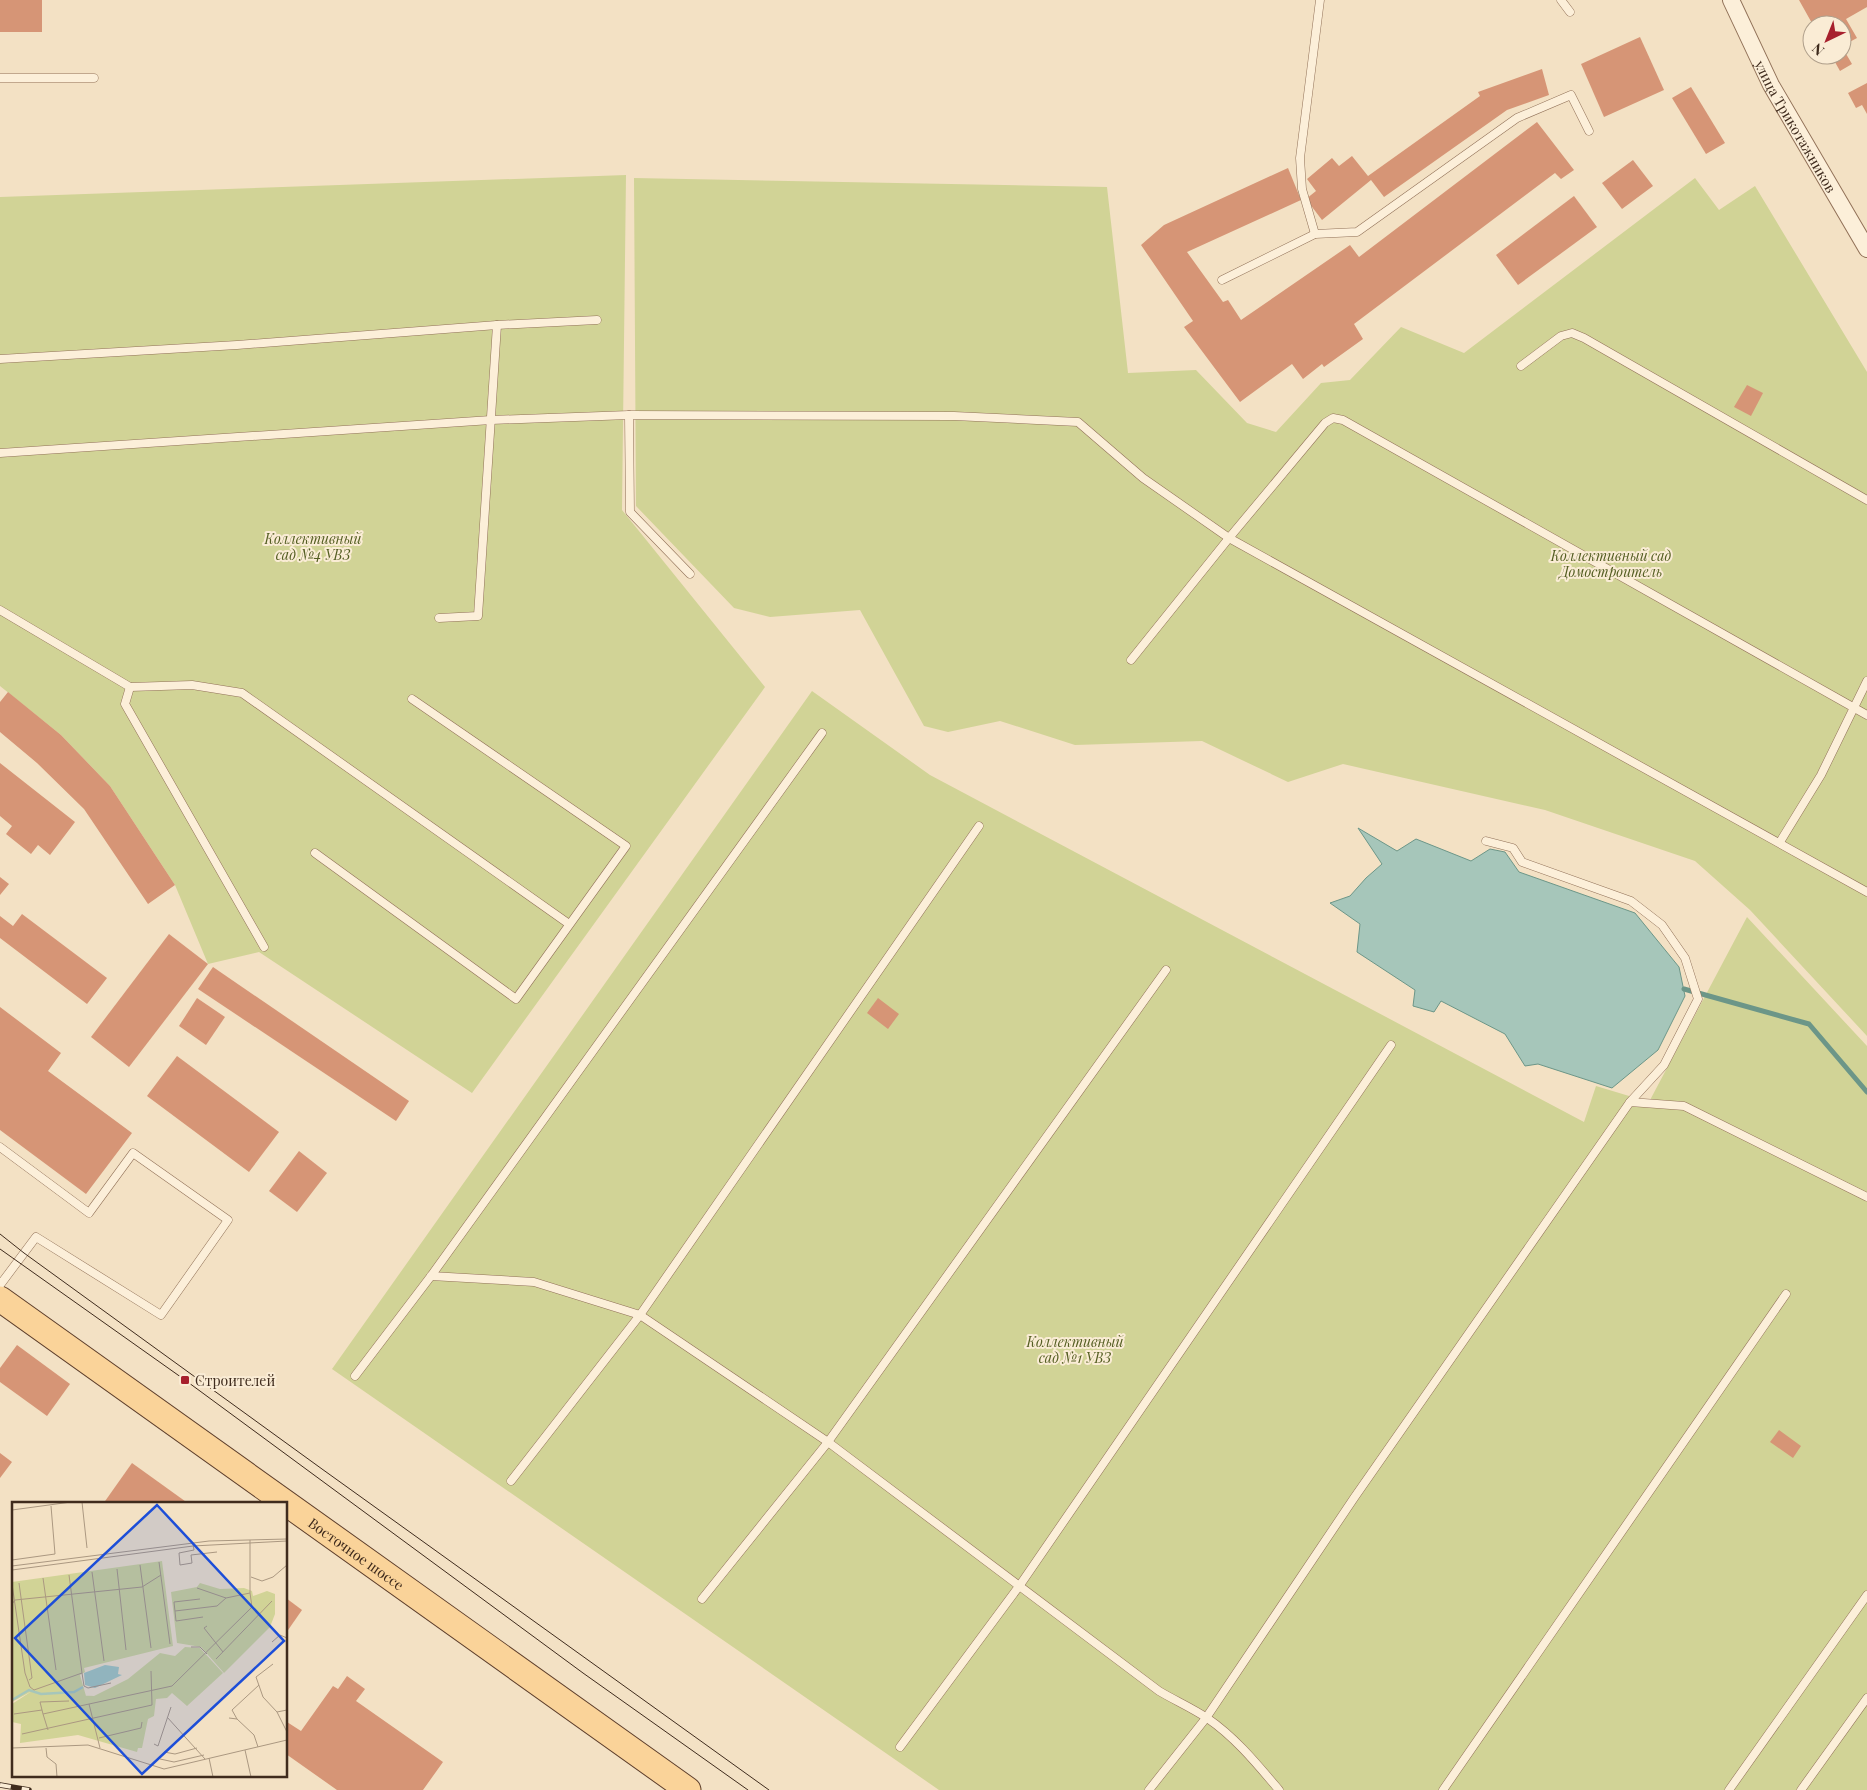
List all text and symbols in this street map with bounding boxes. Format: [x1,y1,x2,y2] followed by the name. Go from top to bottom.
[1802,15,1852,65] north arrow
[1808,39,1828,60] text: N
[1751,56,1841,196] street label: улица Трикотажников
[264,529,363,564] park label: Коллективный сад №4 УВЗ
[1550,546,1671,581] park label: Коллективный сад Домостроитель
[1026,1332,1125,1367] park label: Коллективный сад №1 УВЗ
[195,1371,275,1390] place label: Строителей
[179,1374,191,1386] marker: Строителей
[12,1502,288,1778] inset map
[305,1513,408,1594] street label: Восточное шоссе

